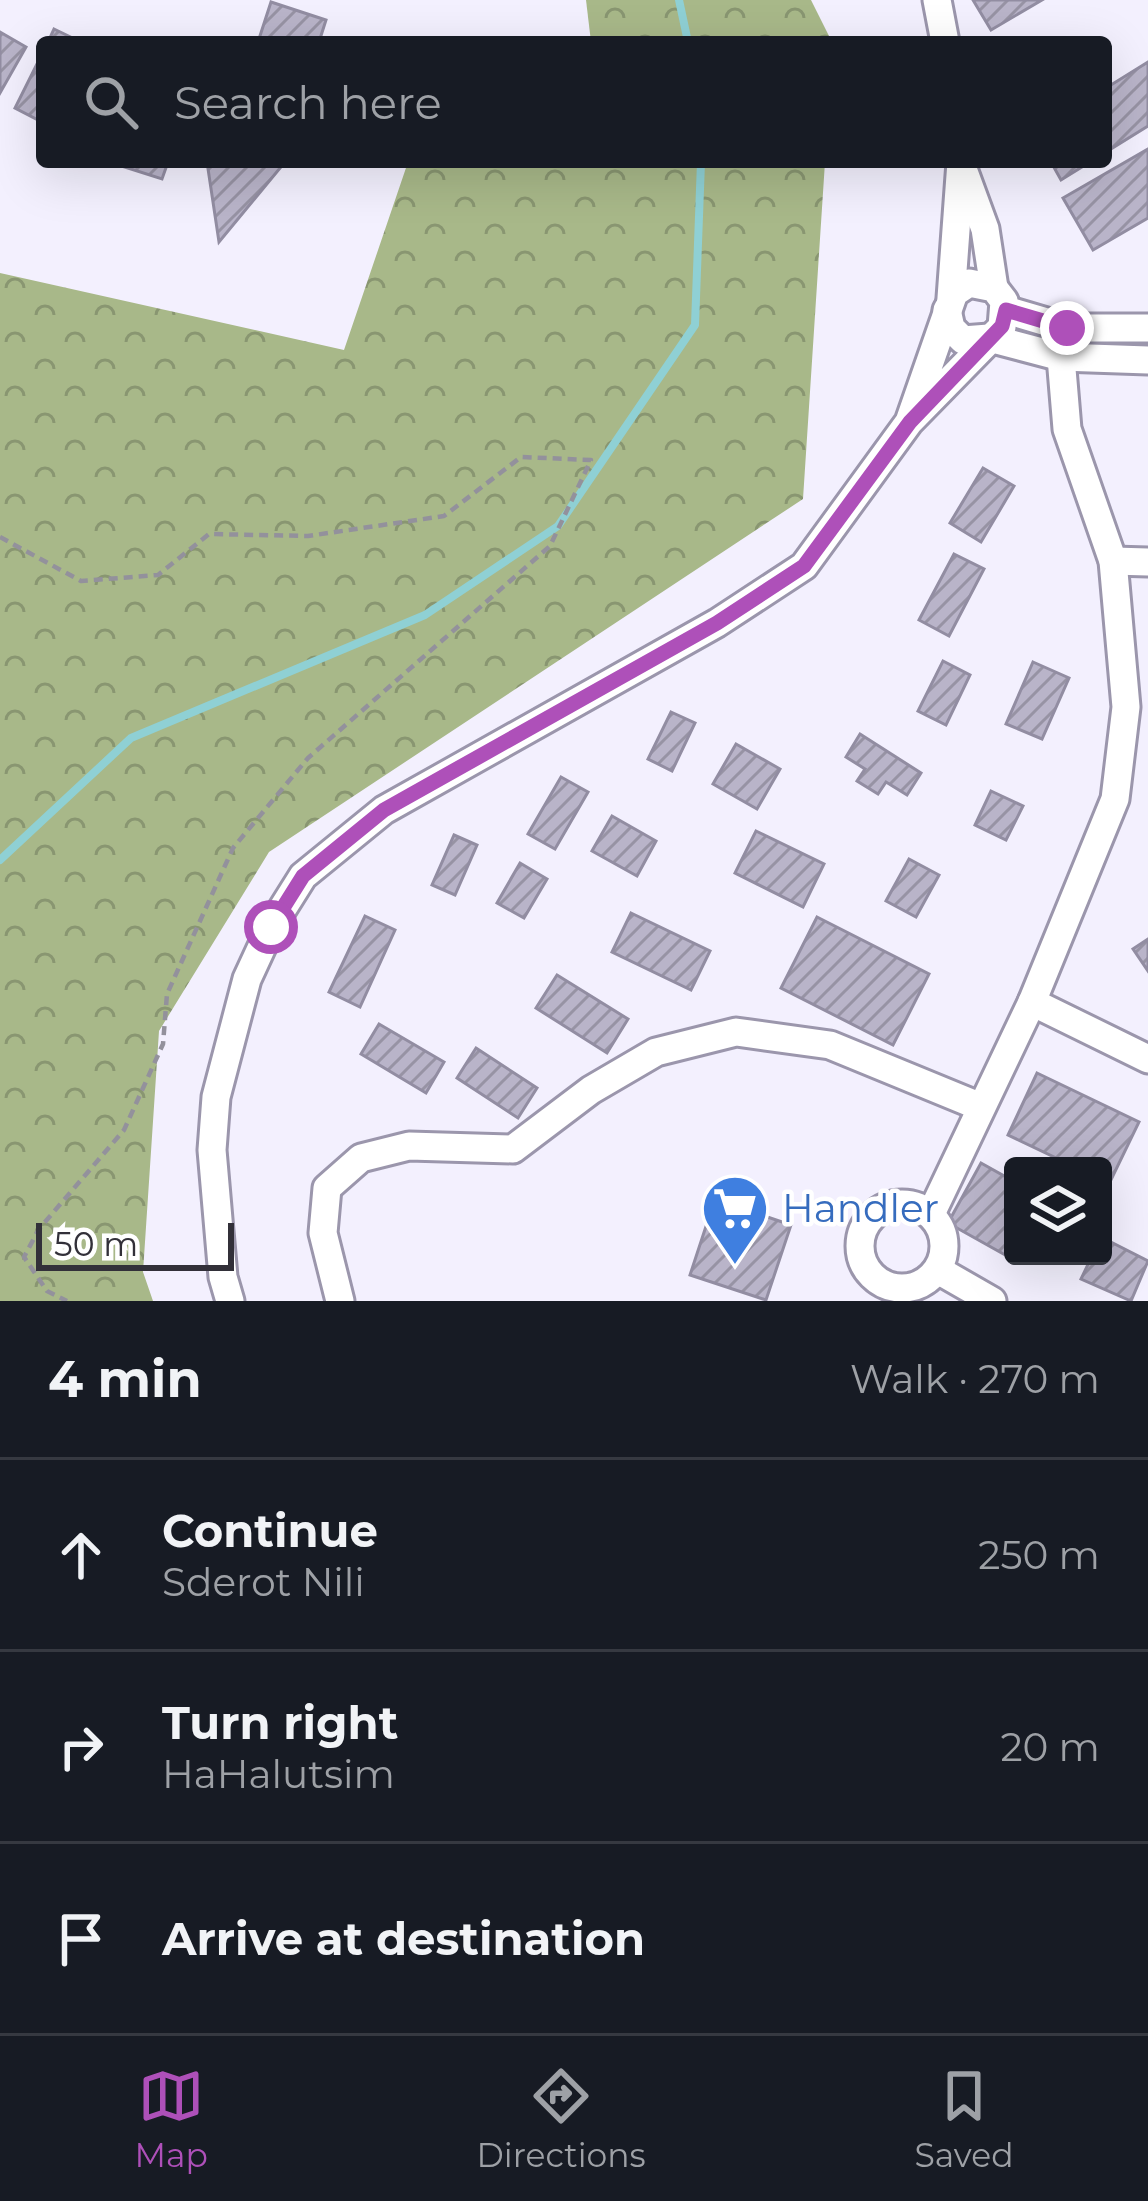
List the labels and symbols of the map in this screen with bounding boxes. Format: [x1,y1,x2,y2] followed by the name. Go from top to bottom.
[1040,301,1094,355] route end
[244,900,298,954] route start
[700,1173,770,1267] supermarket icon: Handler
[782,1184,939,1232] place label: Handler
[36,1217,234,1270] scale bar

